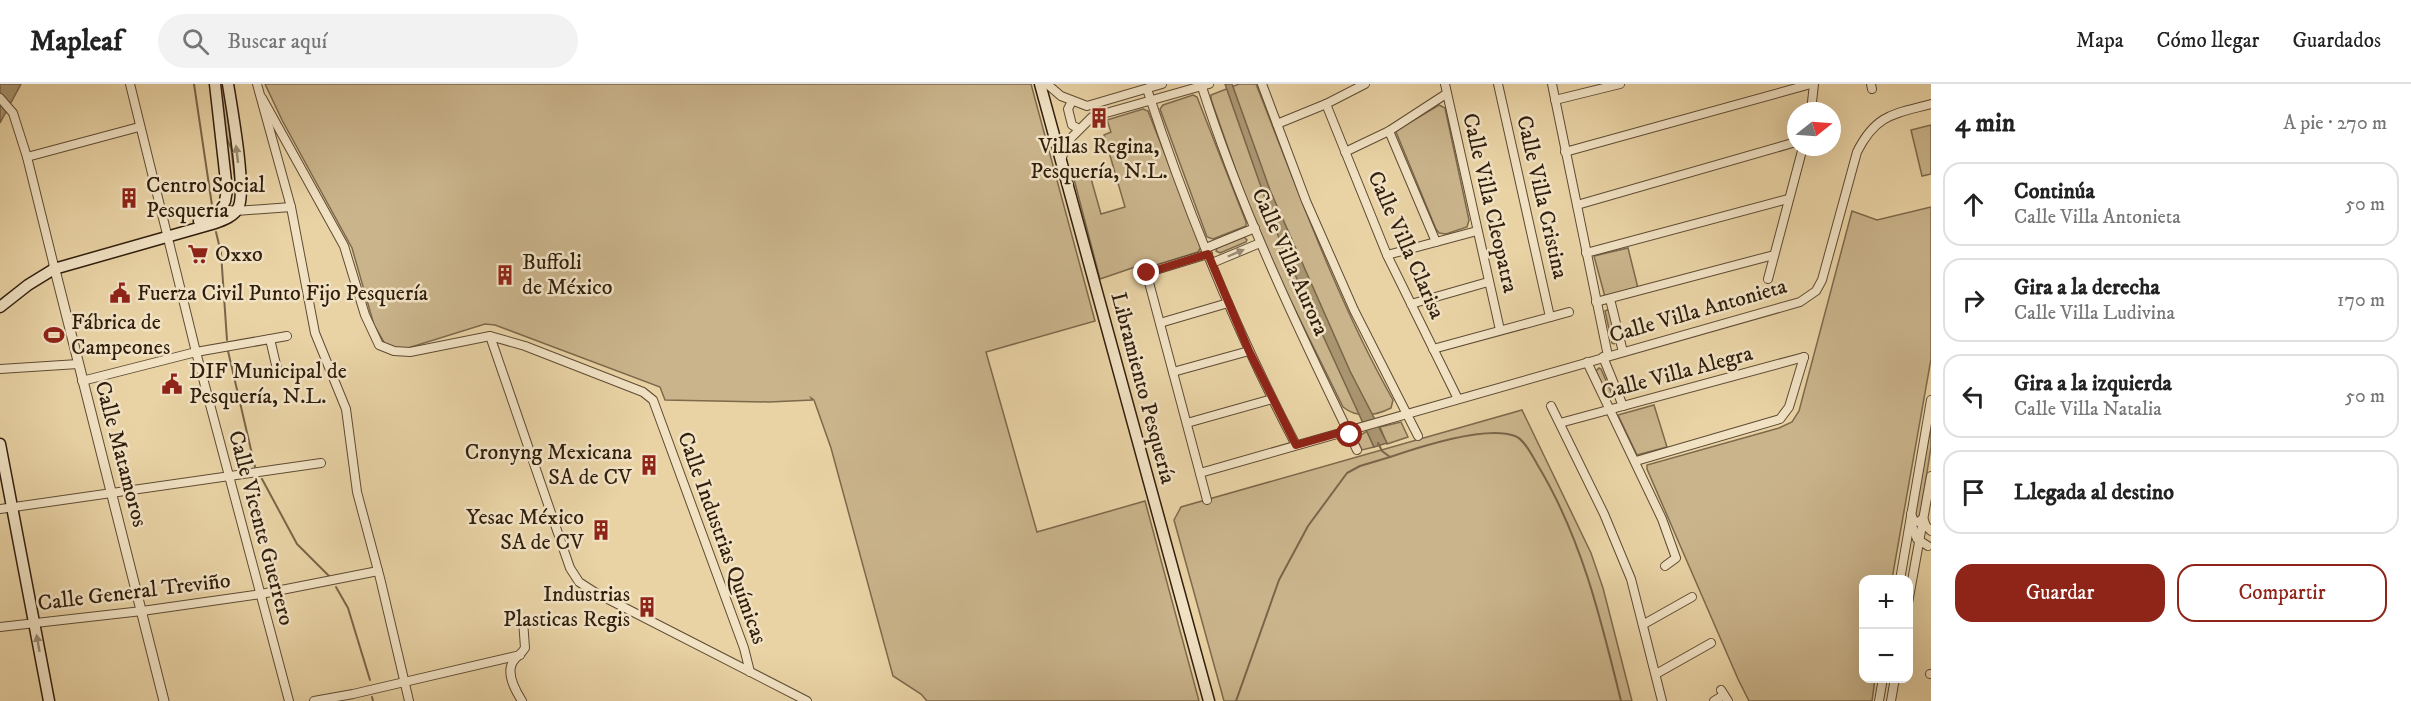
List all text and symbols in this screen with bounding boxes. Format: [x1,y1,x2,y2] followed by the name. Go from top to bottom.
[158,14,578,68] search box
[30,24,122,59] text: Mapleaf
[179,25,212,58] icon: search
[227,28,327,55] text: Buscar aquí
[2076,28,2124,54] text: Mapa
[2157,28,2259,54] text: Cómo llegar
[2292,28,2381,54] text: Guardados
[1787,102,1841,156] north arrow
[1087,106,1111,130] building icon: Villas Regina, Pesquería, N.L.
[1955,107,2015,140] text: 4 min
[1456,111,1524,296] street label: Calle Villa Cleopatra
[2283,111,2387,136] text: A pie · 270 m
[1510,113,1574,282] street label: Calle Villa Cristina
[1030,133,1168,185] place label: Villas Regina, Pesquería, N.L.
[233,144,242,163] one-way arrow
[1361,167,1451,324] street label: Calle Villa Clarisa
[146,172,265,224] place label: Centro Social Pesquería
[2014,178,2095,205] text: Continúa
[1245,184,1335,341] street label: Calle Villa Aurora
[117,186,141,210] building icon: Centro Social Pesquería
[1957,188,1990,221] icon: ahead
[2345,192,2385,217] text: 50 m
[2014,205,2181,230] text: Calle Villa Antonieta
[215,241,263,268] place label: Oxxo
[186,242,210,266] supermarket icon: Oxxo
[1227,248,1245,257] one-way arrow
[522,249,612,301] place label: Buffoli de México
[1133,259,1159,285] route end
[493,263,517,287] building icon: Buffoli de México
[1606,273,1791,349] street label: Calle Villa Antonieta
[2014,274,2160,301] text: Gira a la derecha
[137,280,429,307] place label: Fuerza Civil Punto Fijo Pesquería
[108,281,132,305] public building icon: Fuerza Civil Punto Fijo Pesquería
[1957,284,1990,317] icon: right
[2337,288,2385,313] text: 170 m
[1104,289,1182,487] street label: Libramiento Pesquería
[2014,301,2175,326] text: Calle Villa Ludivina
[71,309,170,361] place label: Fábrica de Campeones
[42,323,66,347] sports icon: Fábrica de Campeones
[1598,340,1756,406] street label: Calle Villa Alegra
[189,358,347,410] place label: DIF Municipal de Pesquería, N.L.
[2014,370,2172,397] text: Gira a la izquierda
[160,372,184,396] public building icon: DIF Municipal de Pesquería, N.L.
[89,378,153,530] street label: Calle Matamoros
[1957,380,1990,413] icon: left
[2345,384,2385,409] text: 50 m
[2014,397,2162,422] text: Calle Villa Natalia
[1336,421,1362,447] route start
[222,428,300,628] street label: Calle Vicente Guerrero
[671,428,773,648] street label: Calle Industrias Químicas
[465,439,633,491] place label: Cronyng Mexicana SA de CV
[637,453,661,477] building icon: Cronyng Mexicana SA de CV
[1957,476,1990,509] icon: arrive
[2014,479,2174,506] text: Llegada al destino
[466,504,585,556] place label: Yesac México SA de CV
[589,518,613,542] building icon: Yesac México SA de CV
[1955,564,2165,622] button: Guardar
[2177,564,2387,622] button: Compartir
[36,567,232,617] street label: Calle General Treviño
[1859,575,1913,683] map controls
[1859,575,1913,629] button: +
[503,581,630,633] place label: Industrias Plasticas Regis
[635,595,659,619] building icon: Industrias Plasticas Regis
[1859,629,1913,683] button: −
[33,634,42,653] one-way arrow

